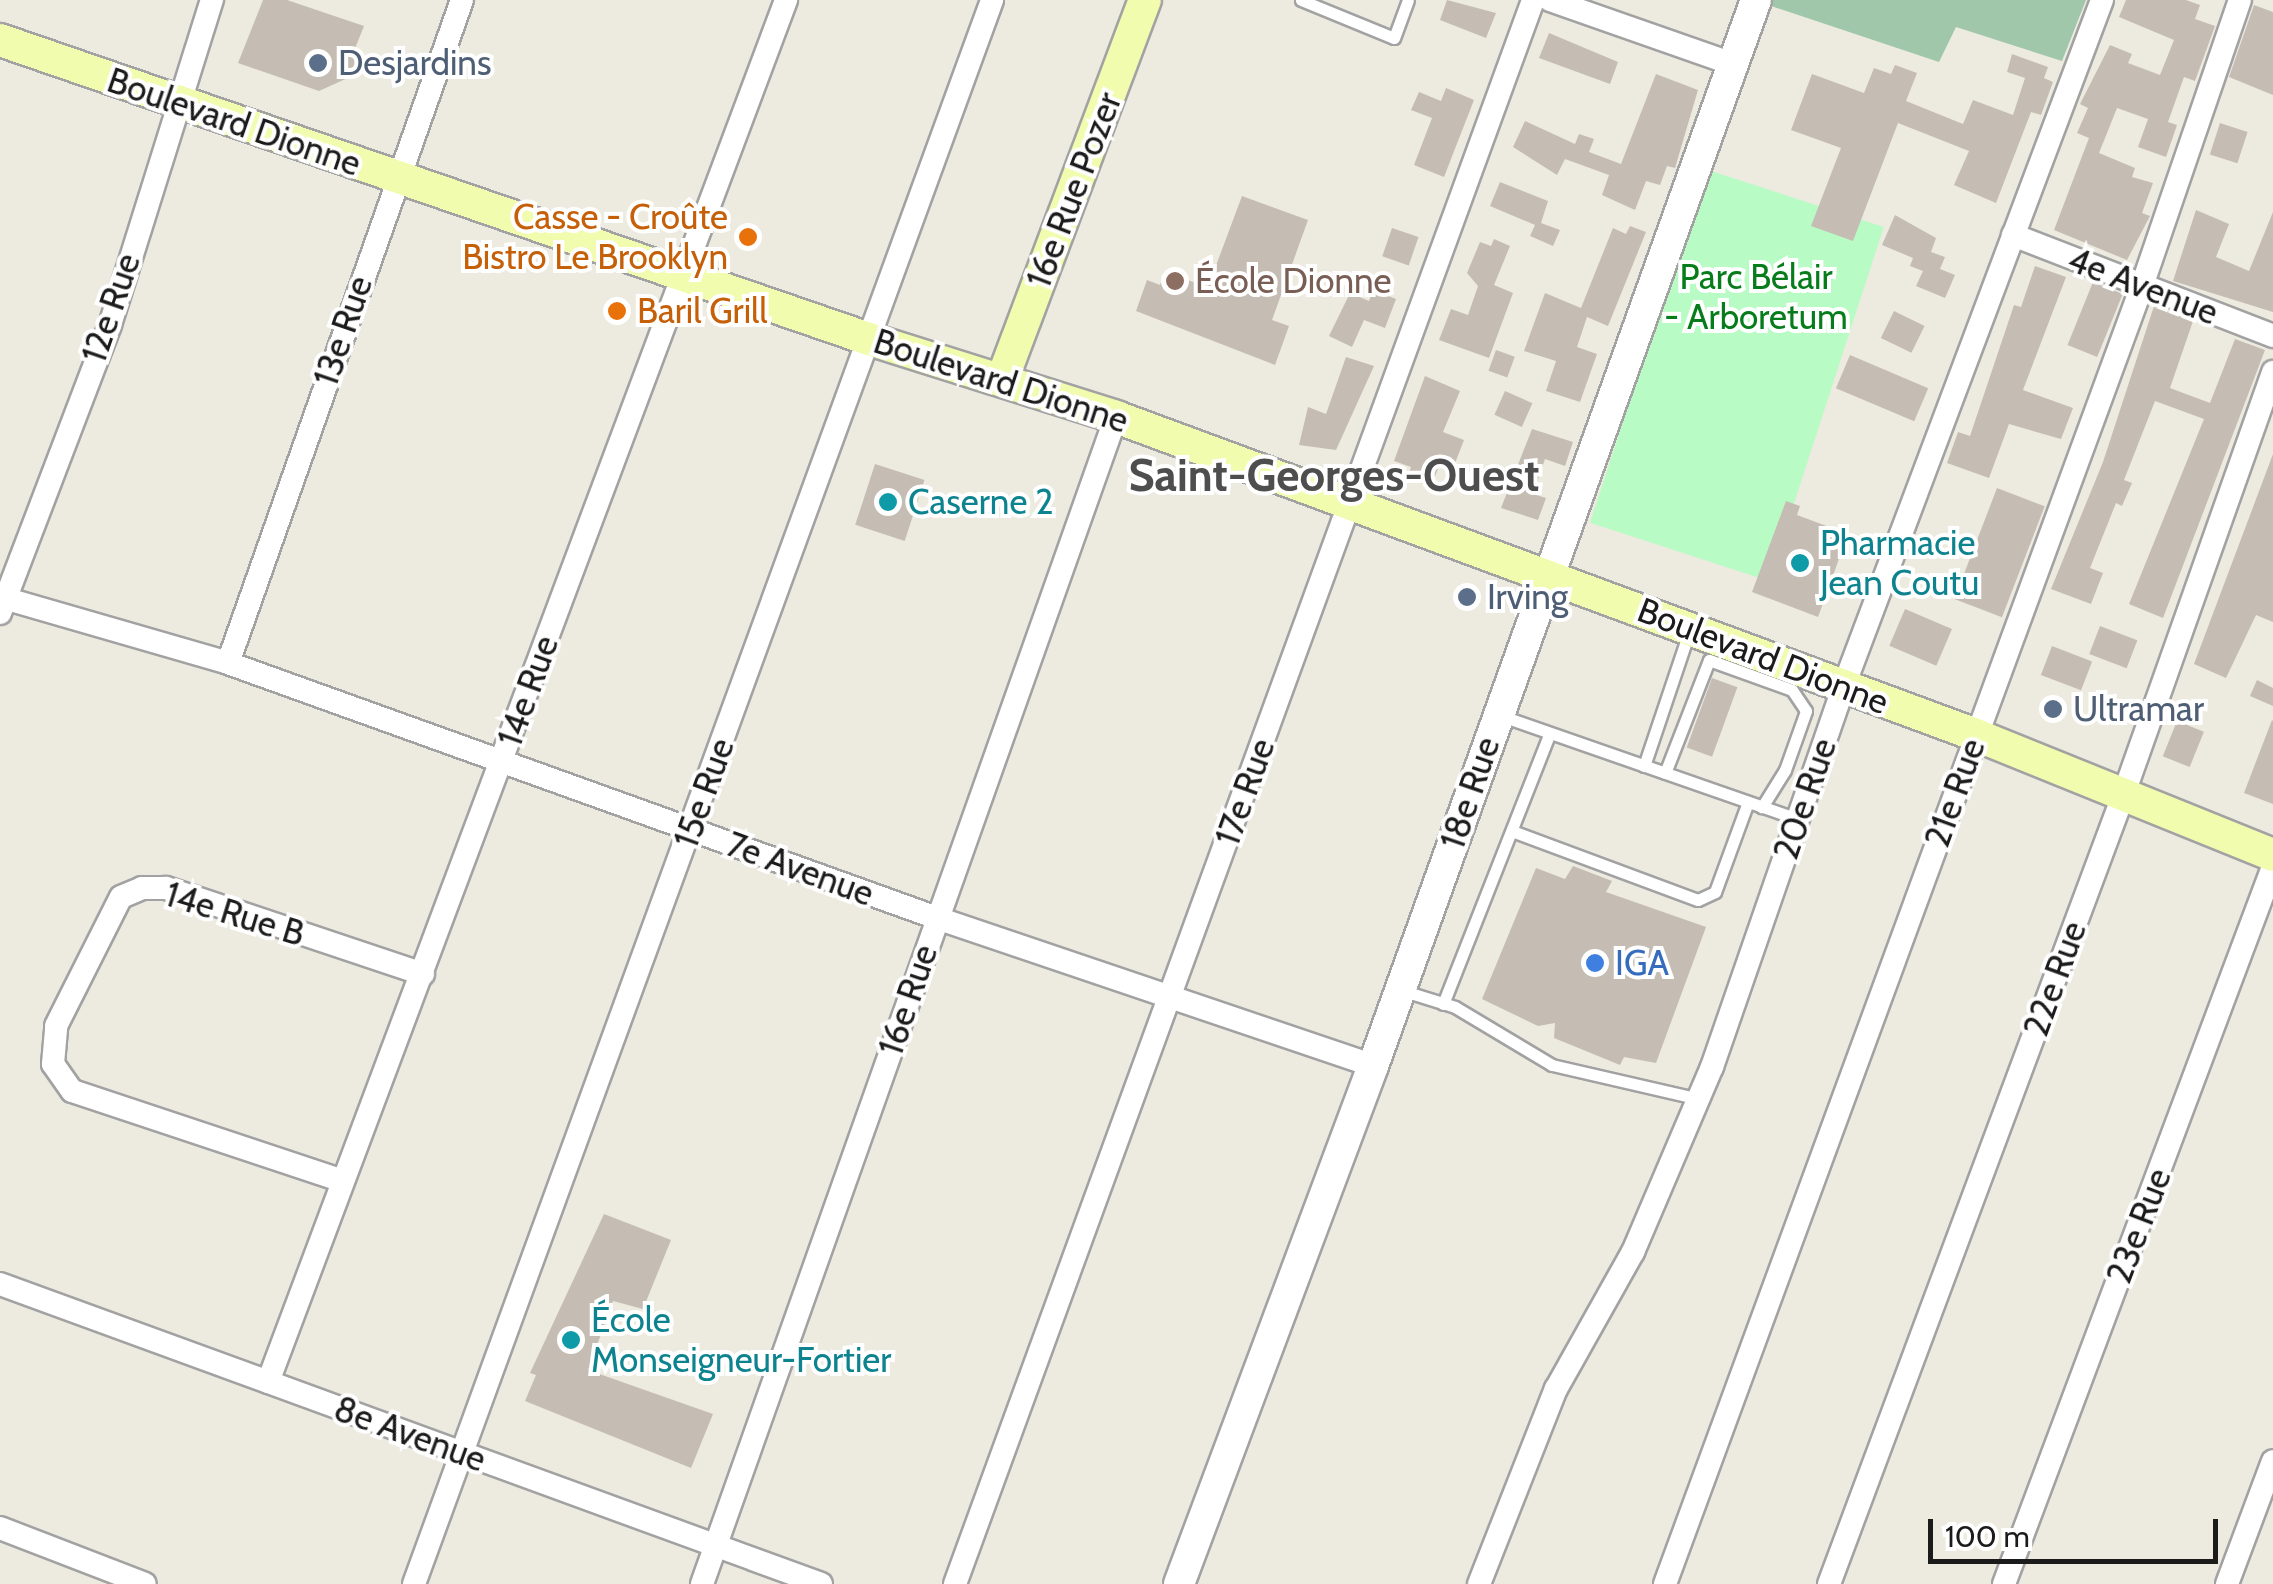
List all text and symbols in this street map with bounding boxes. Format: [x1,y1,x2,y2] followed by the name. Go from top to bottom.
[338,42,491,84] place label: Desjardins
[307,52,329,74] marker: Desjardins
[102,59,366,185] street label: Boulevard Dionne
[1018,87,1130,293] street label: 16e Rue Pozer
[462,196,728,278] place label: Casse - Croûte Bistro Le Brooklyn
[737,226,759,248] marker: Casse - Croûte Bistro Le Brooklyn
[2062,238,2224,334] street label: 4e Avenue
[73,248,149,368] street label: 12e Rue
[1664,256,1848,338] park label: Parc Bélair - Arboretum
[1195,260,1392,302] place label: École Dionne
[1164,270,1186,292] marker: École Dionne
[305,271,381,391] street label: 13e Rue
[637,290,768,332] place label: Baril Grill
[606,300,628,322] marker: Baril Grill
[869,320,1133,442] street label: Boulevard Dionne
[1128,449,1540,503] district label: Saint-Georges-Ouest
[908,481,1054,523] place label: Caserne 2
[877,491,899,513] marker: Caserne 2
[1820,522,1979,604] place label: Pharmacie Jean Coutu
[1789,552,1811,574] marker: Pharmacie Jean Coutu
[1487,576,1568,618] place label: Irving
[1456,586,1478,608] marker: Irving
[1632,589,1894,723] street label: Boulevard Dionne
[489,630,567,752] street label: 14e Rue
[2073,688,2204,730] place label: Ultramar
[2042,698,2064,720] marker: Ultramar
[1431,732,1509,854] street label: 18e Rue
[665,733,743,853] street label: 15e Rue
[1206,733,1284,851] street label: 17e Rue
[1765,733,1845,865] street label: 20e Rue
[1916,733,1994,853] street label: 21e Rue
[721,823,879,915] street label: 7e Avenue
[160,873,310,955] street label: 14e Rue B
[2015,916,2095,1042] street label: 22e Rue
[870,939,946,1061] street label: 16e Rue
[1615,942,1669,984] place label: IGA
[1584,952,1606,974] marker: IGA
[2098,1162,2180,1290] street label: 23e Rue
[591,1299,891,1381] place label: École Monseigneur-Fortier
[560,1329,582,1351] marker: École Monseigneur-Fortier
[329,1387,491,1481] street label: 8e Avenue
[1933,1499,2223,1561] scale bar
[1945,1518,2030,1555] text: 100 m

